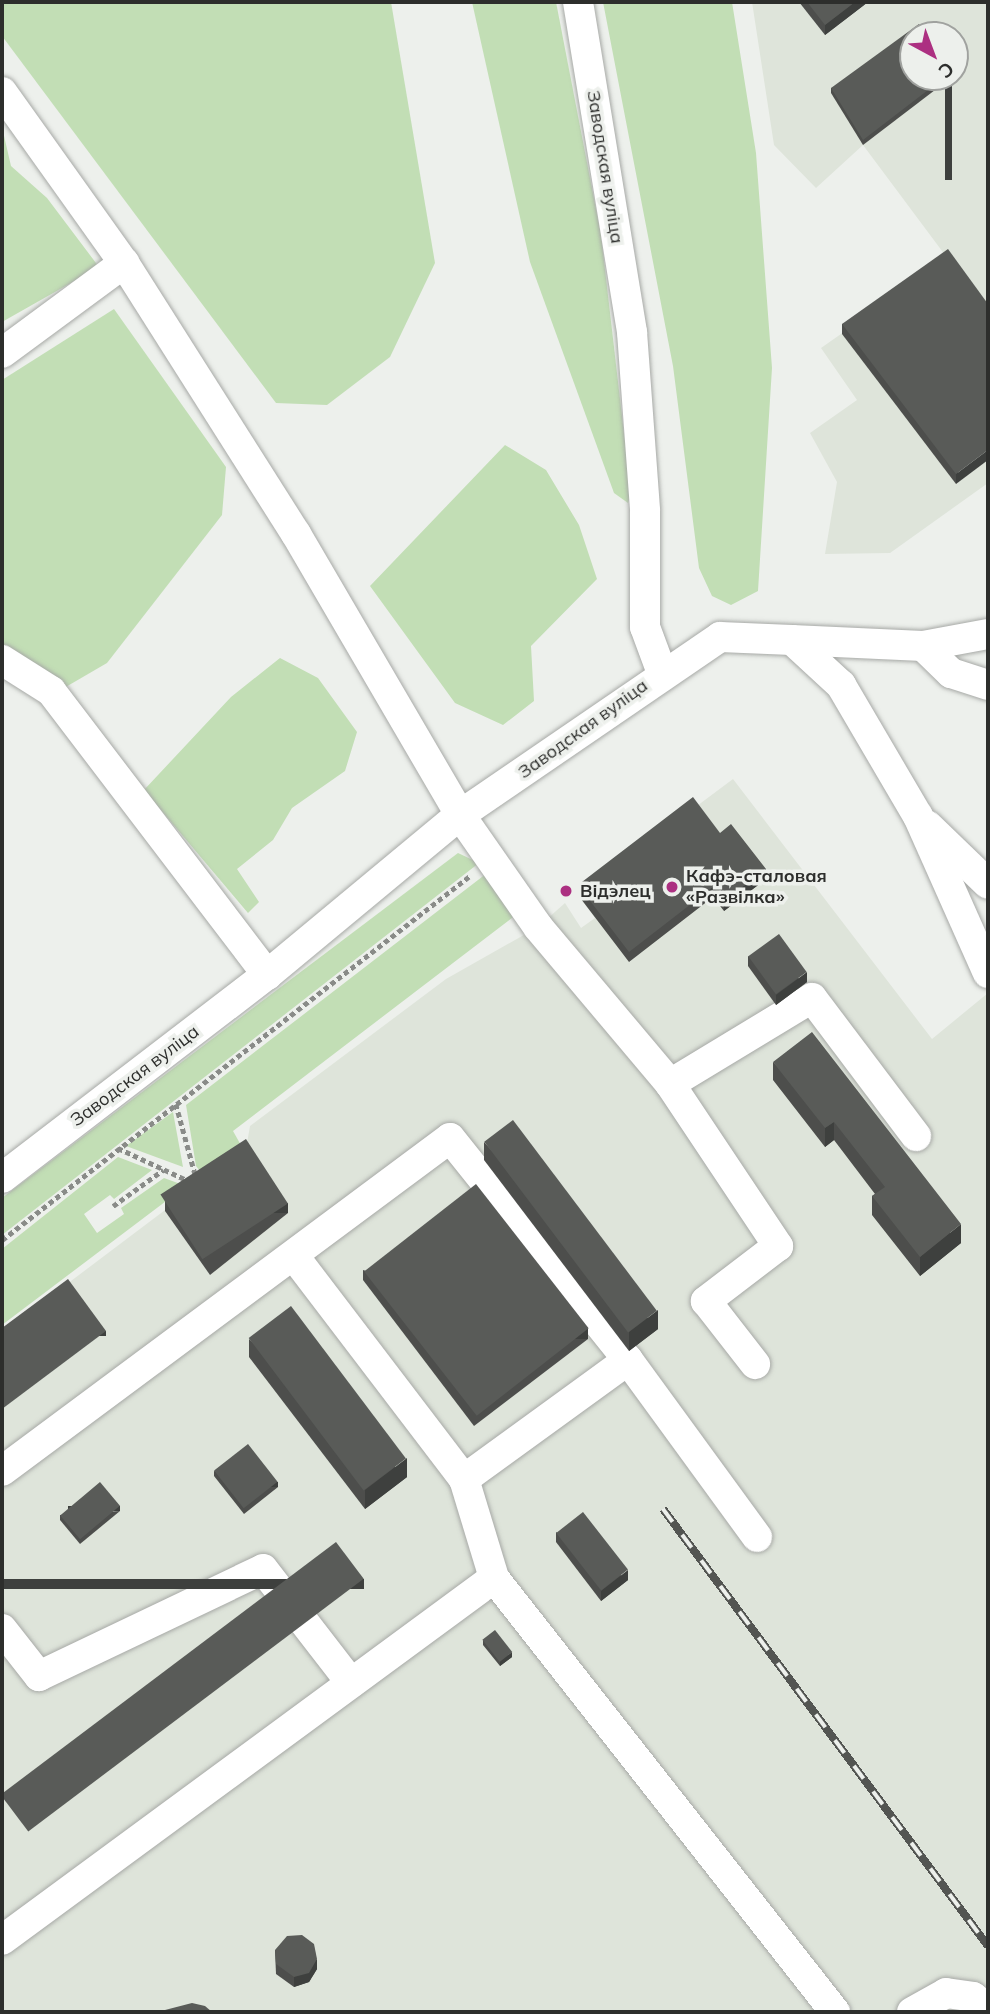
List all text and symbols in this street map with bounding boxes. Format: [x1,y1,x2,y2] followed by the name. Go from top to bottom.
[899,21,969,91] north arrow
[934,57,959,84] text: С
[582,89,628,245] street label: Заводская вуліца
[514,675,652,783] street label: Заводская вуліца
[686,866,827,908] place label: Кафэ-сталовая «Развілка»
[664,879,680,895] marker: Кафэ-сталовая «Развілка»
[580,880,651,902] place label: Відэлец
[558,883,574,899] marker: Відэлец
[67,1021,203,1131] street label: Заводская вуліца

